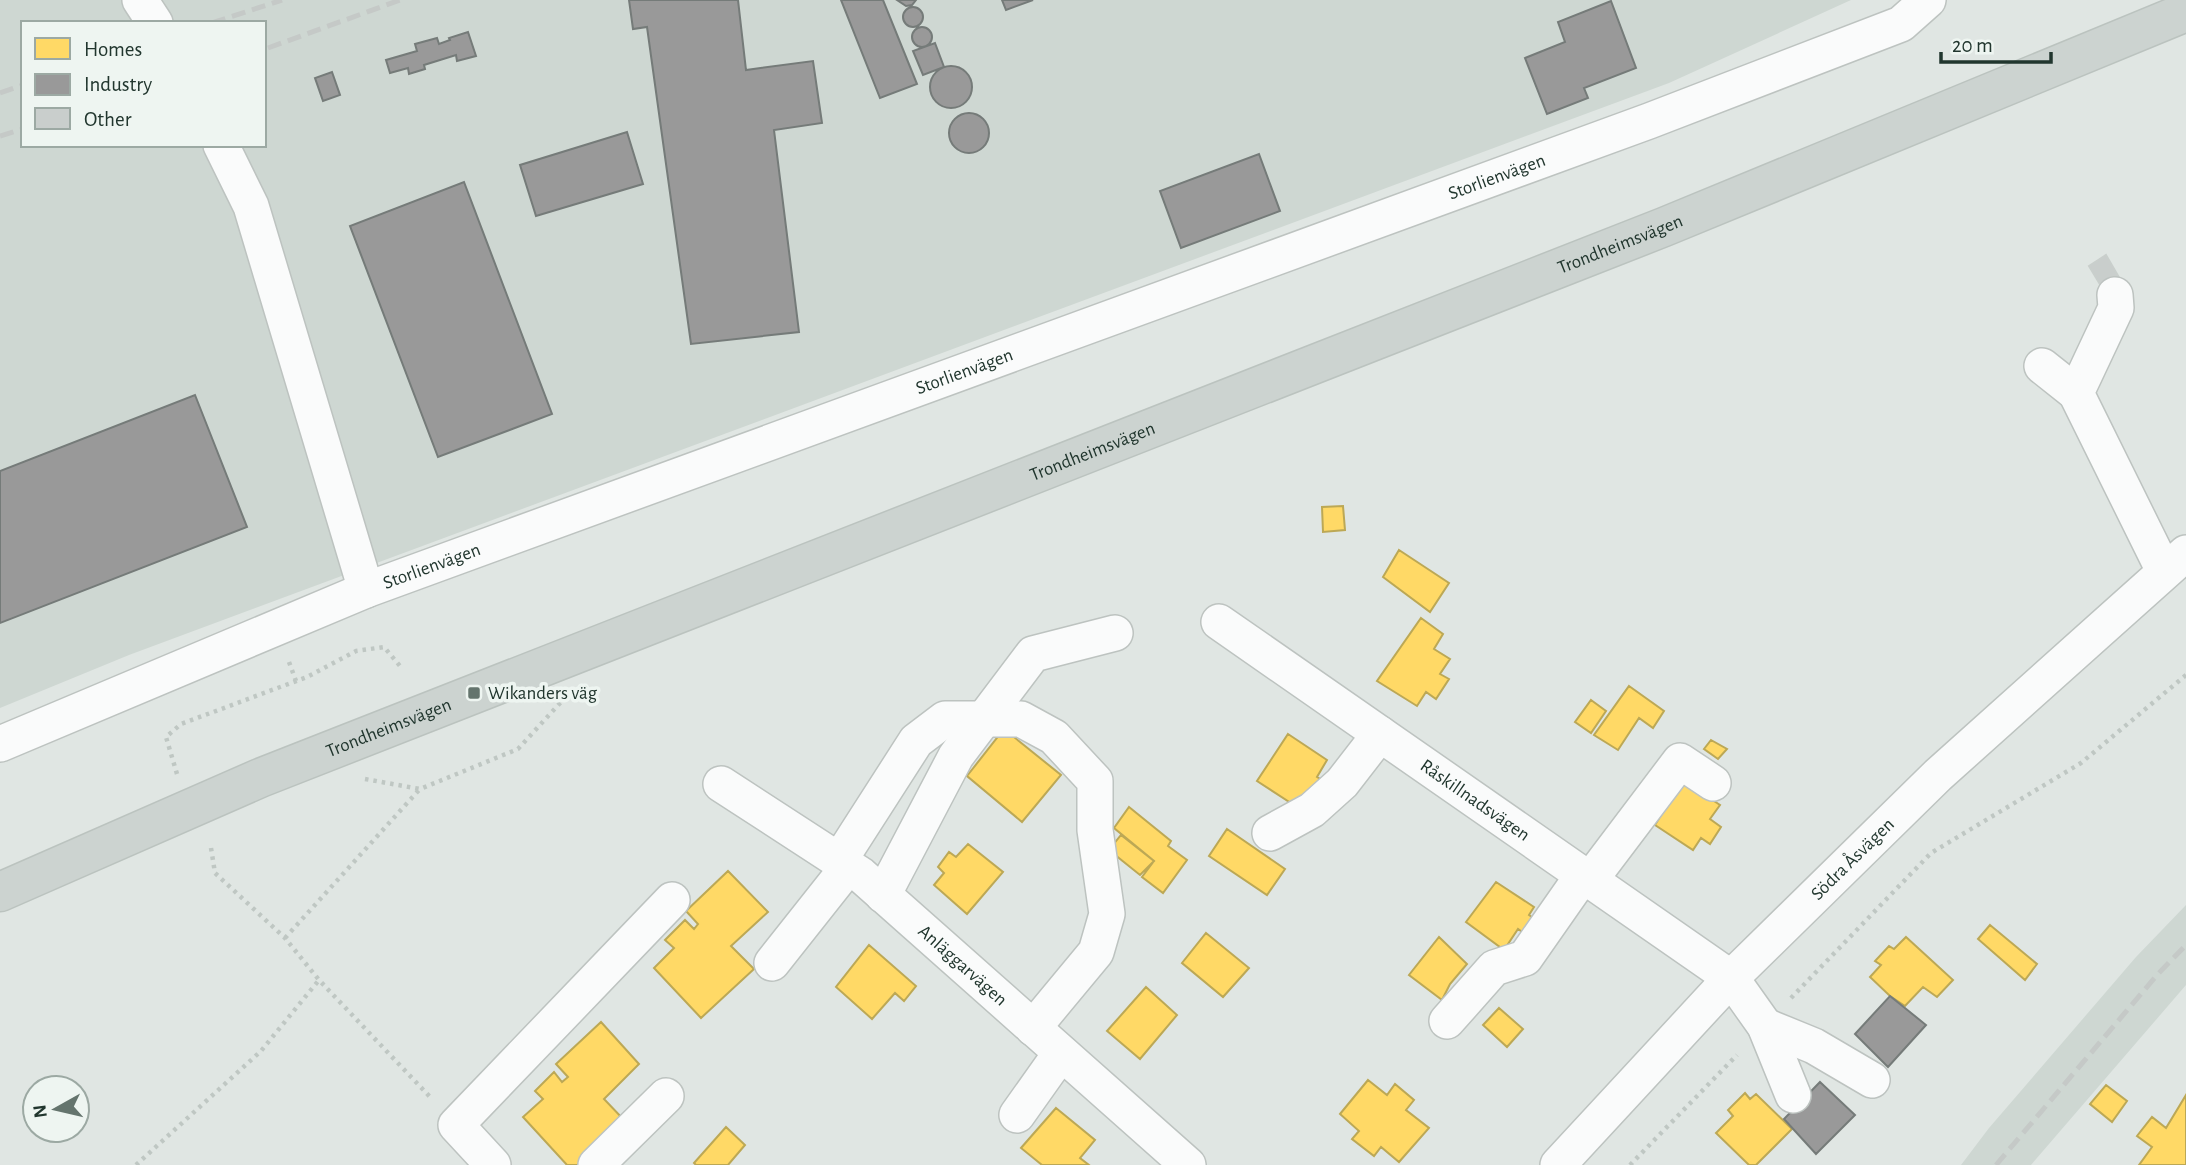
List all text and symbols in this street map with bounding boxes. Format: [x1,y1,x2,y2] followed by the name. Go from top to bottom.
[21,21,266,147] legend
[1941,21,2051,65] scale bar
[1952,35,1993,56] text: 20 m
[84,39,142,60] text: Homes
[84,74,152,95] text: Industry
[84,109,132,130] text: Other
[1446,150,1548,203] street label: Storlienvägen
[1555,211,1685,277] street label: Trondheimsvägen
[913,345,1015,398] street label: Storlienvägen
[1027,418,1158,484] street label: Trondheimsvägen
[381,540,483,592] street label: Storlienvägen
[488,684,598,703] place label: Wikanders väg
[466,685,482,701] marker: Wikanders väg
[323,694,454,761] street label: Trondheimsvägen
[1417,756,1533,845] street label: Råskillnadsvägen
[1807,814,1898,903] street label: Södra Åsvägen
[915,921,1011,1009] street label: Anläggarvägen
[21,1074,91,1144] north arrow
[30,1103,51,1119] text: N

